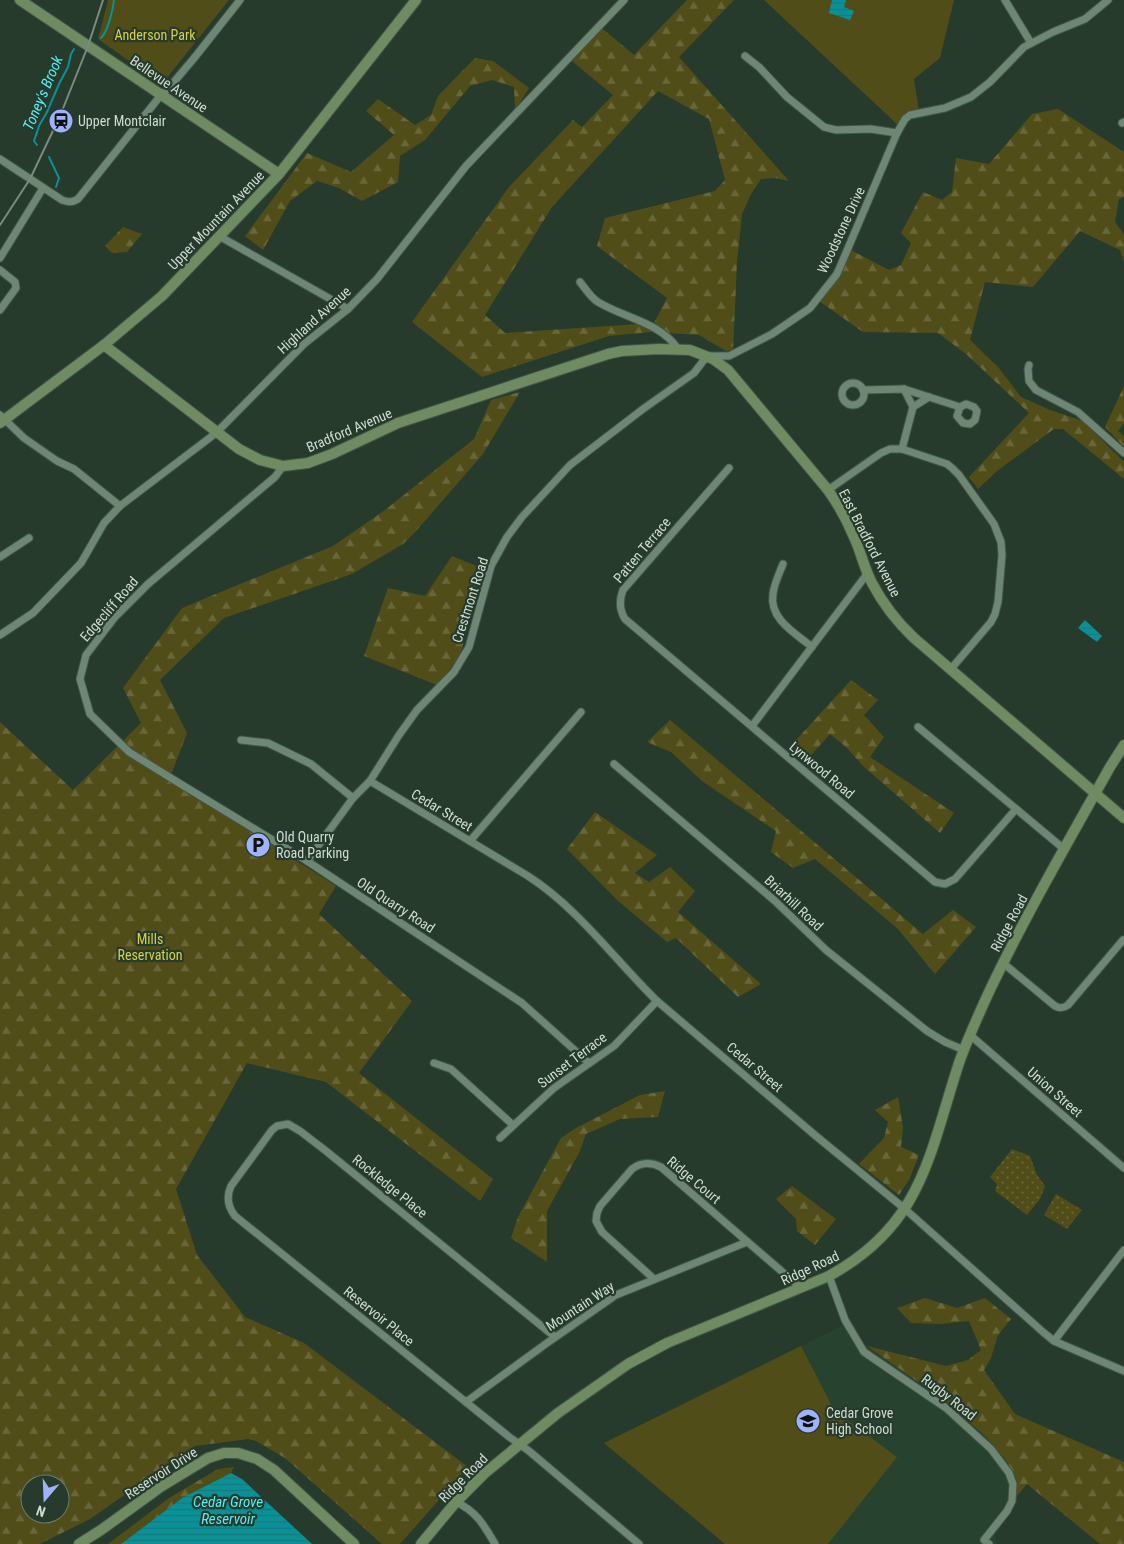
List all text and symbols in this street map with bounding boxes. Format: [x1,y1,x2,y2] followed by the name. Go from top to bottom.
[115,27,196,43] park label: Anderson Park
[19,52,67,133] water label: Toney's Brook
[127,52,211,116] street label: Bellevue Avenue
[48,108,74,134] station icon: Upper Montclair
[78,113,166,129] place label: Upper Montclair
[165,167,268,273] street label: Upper Mountain Avenue
[814,184,868,276] street label: Woodstone Drive
[274,283,354,357] street label: Highland Avenue
[304,405,395,455] street label: Bradford Avenue
[836,486,904,600] street label: East Bradford Avenue
[610,514,674,586] street label: Patten Terrace
[449,555,491,645] street label: Crestmont Road
[77,573,141,645] street label: Edgecliff Road
[786,738,858,802] street label: Lynwood Road
[409,786,475,834] street label: Cedar Street
[276,829,349,861] place label: Old Quarry Road Parking
[245,832,271,858] parking icon: Old Quarry Road Parking
[762,872,826,934] street label: Briarhill Road
[354,874,438,936] street label: Old Quarry Road
[987,892,1031,954] street label: Ridge Road
[117,931,183,963] park label: Mills Reservation
[534,1029,610,1091] street label: Sunset Terrace
[724,1039,786,1095] street label: Cedar Street
[1024,1064,1086,1120] street label: Union Street
[349,1151,431,1221] street label: Rockledge Place
[664,1153,724,1207] street label: Ridge Court
[778,1248,842,1288] street label: Ridge Road
[543,1278,617,1334] street label: Mountain Way
[341,1283,418,1349] street label: Reservoir Place
[918,1371,980,1423] street label: Rugby Road
[826,1405,894,1437] place label: Cedar Grove High School
[795,1408,821,1434] school or university icon: Cedar Grove High School
[122,1443,200,1502] street label: Reservoir Drive
[435,1450,491,1506] street label: Ridge Road
[20,1474,70,1524] north arrow
[193,1493,263,1528] water label: Cedar Grove Reservoir
[34,1502,47,1520] text: N

